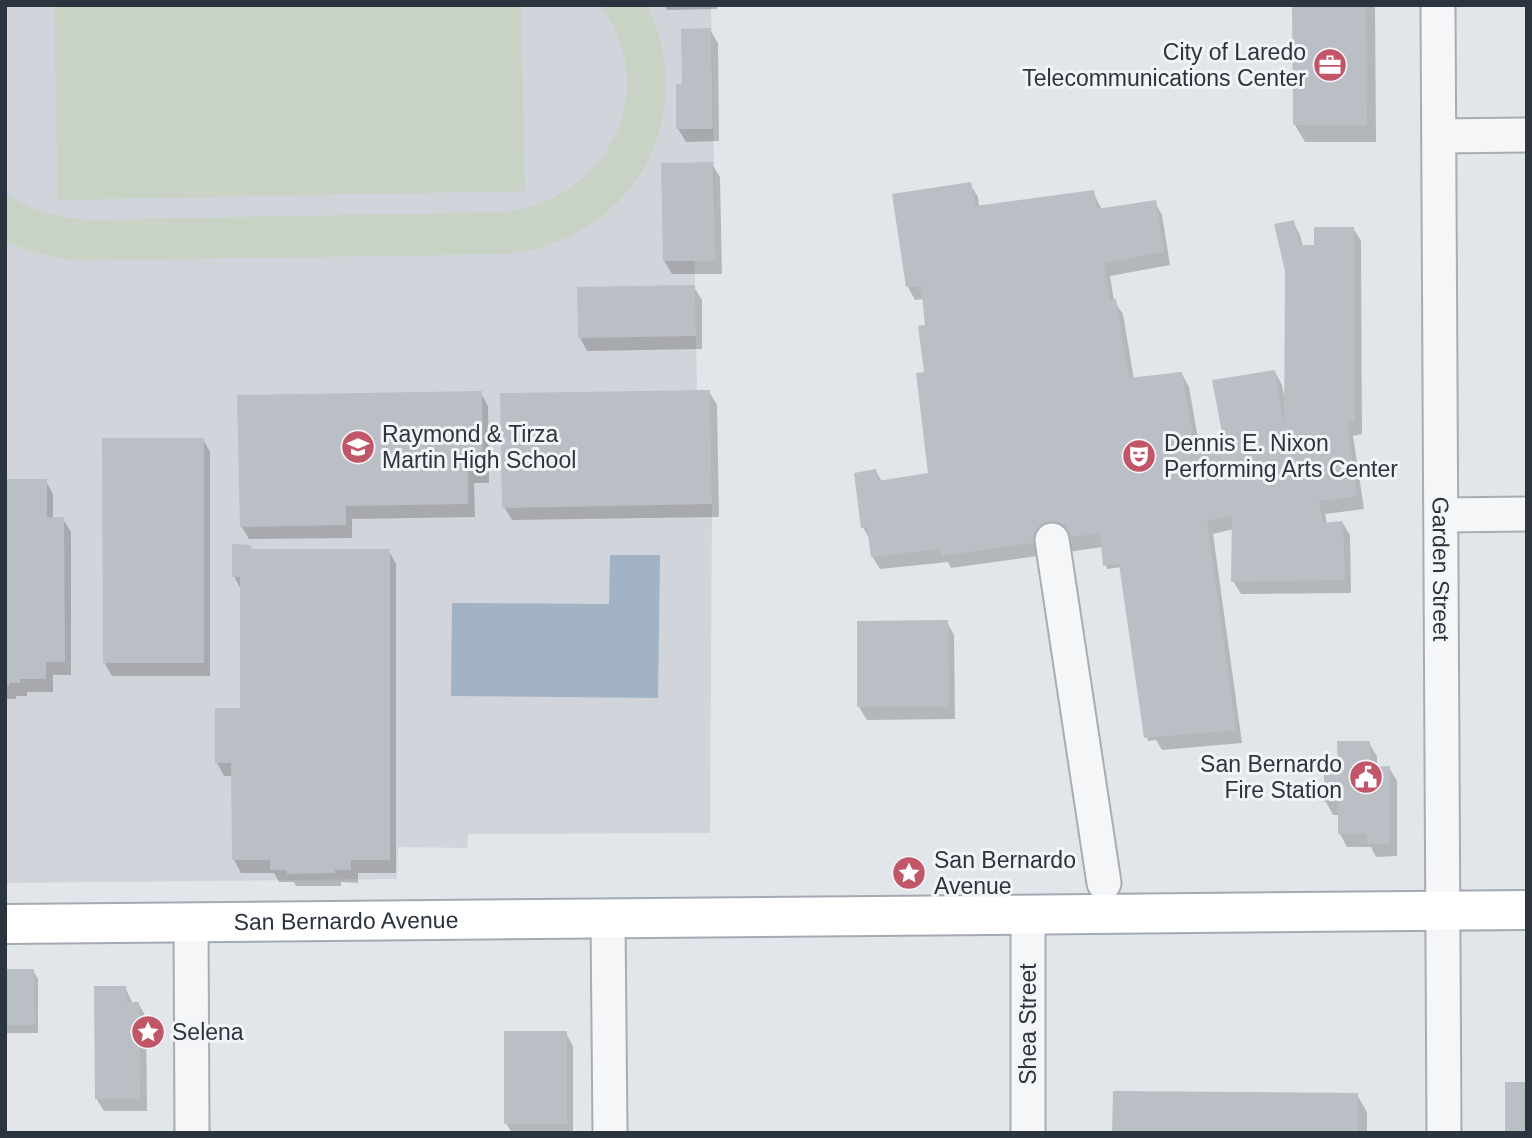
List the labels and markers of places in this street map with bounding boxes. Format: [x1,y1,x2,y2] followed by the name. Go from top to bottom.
[1022,39,1306,91] place label: City of Laredo Telecommunications Center
[1311,46,1349,84] office icon: City of Laredo Telecommunications Center
[382,421,576,473] place label: Raymond & Tirza Martin High School
[339,428,377,466] school or university icon: Raymond & Tirza Martin High School
[1164,430,1398,482] place label: Dennis E. Nixon Performing Arts Center
[1120,437,1158,475] theatre icon: Dennis E. Nixon Performing Arts Center
[1200,751,1342,803] place label: San Bernardo Fire Station
[1347,758,1385,796] public building icon: San Bernardo Fire Station
[934,847,1076,899] place label: San Bernardo Avenue
[890,854,928,892] place icon: San Bernardo Avenue
[129,1013,167,1051] place icon: Selena
[172,1019,244,1045] place label: Selena

